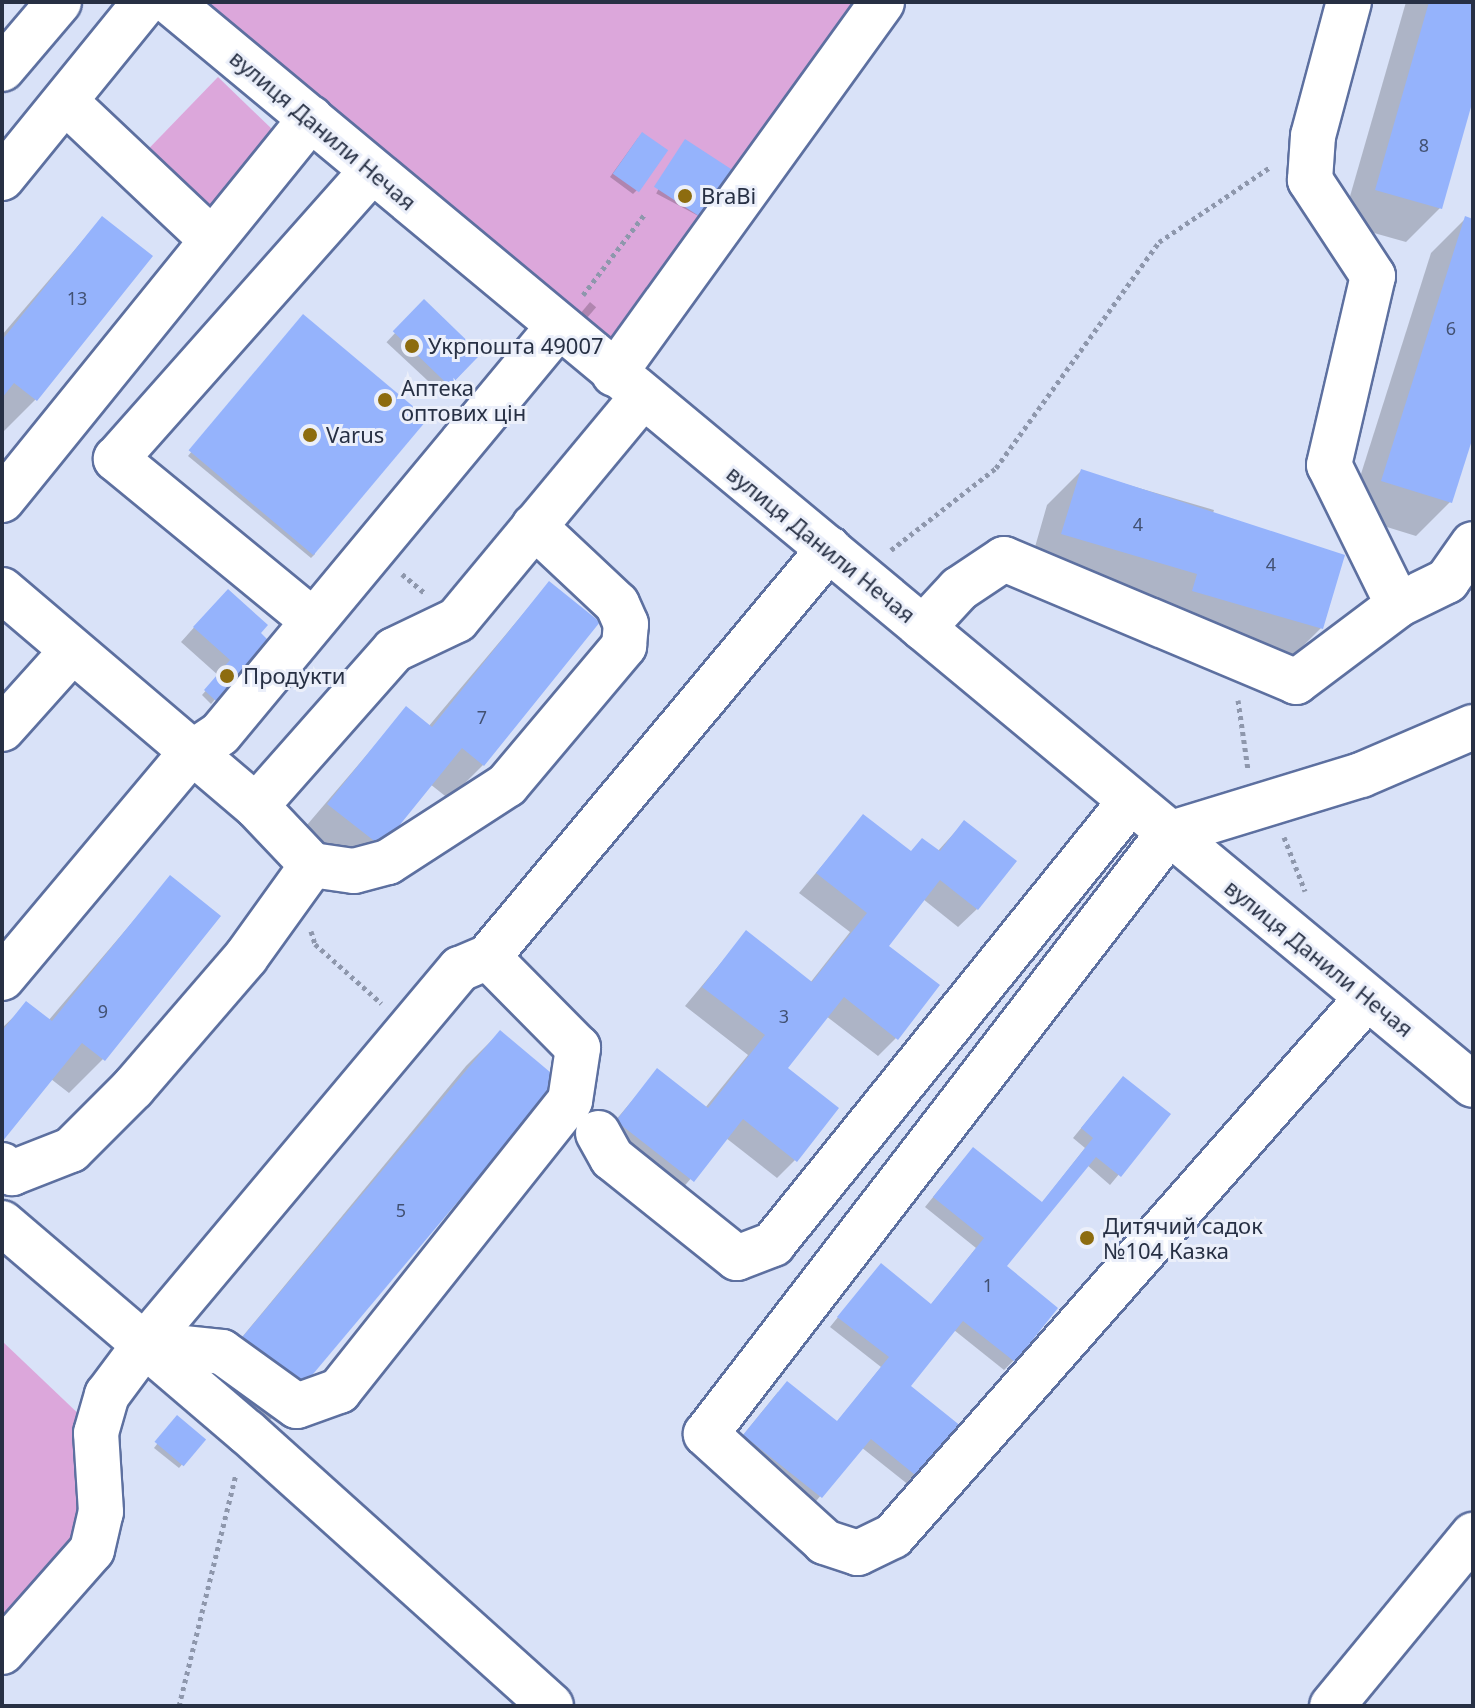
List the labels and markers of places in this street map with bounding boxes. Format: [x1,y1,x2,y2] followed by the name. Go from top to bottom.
[701,183,756,209] place label: BraBi
[676,187,694,205] marker: BraBi
[428,333,604,359] place label: Укрпошта 49007
[403,337,421,355] marker: Укрпошта 49007
[401,374,526,426] place label: Аптека оптових цін
[376,391,394,409] marker: Аптека оптових цін
[326,422,384,448] place label: Varus
[301,426,319,444] marker: Varus
[243,663,345,689] place label: Продукти
[218,667,236,685] marker: Продукти
[1103,1212,1263,1264] place label: Дитячий садок №104 Казка
[1078,1229,1096,1247] marker: Дитячий садок №104 Казка

